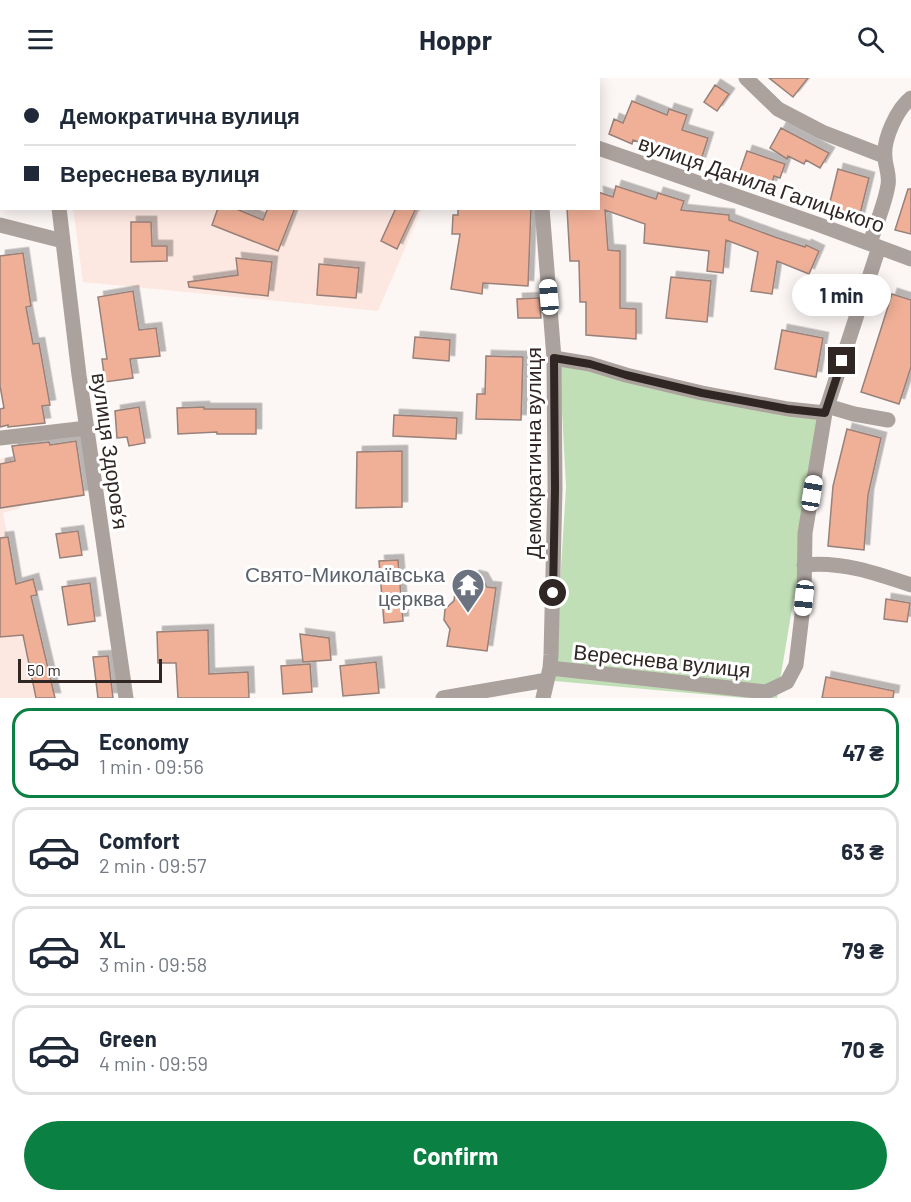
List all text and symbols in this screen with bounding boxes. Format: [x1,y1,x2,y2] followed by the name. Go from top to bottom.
[24,23,57,56] icon: menu
[419,23,492,55] text: Hoppr
[854,23,887,56] icon: search
[60,102,300,128] text: Демократична вулиця
[636,129,888,237] street label: вулиця Данила Галицького
[60,160,260,186] text: Вереснева вулиця
[792,274,892,316] callout: 1 min
[538,278,560,316] car
[820,283,863,307] text: 1 min
[520,347,545,559] street label: Демократична вулиця
[828,347,855,374] route end
[88,371,134,531] street label: вулиця Здоровʼя
[800,474,824,512] car
[245,561,445,610] place label: Свято-Миколаївська церква
[450,567,486,614] temple icon: Свято-Миколаївська церква
[539,579,566,606] route start
[793,579,815,617] car
[572,638,752,682] street label: Вереснева вулиця
[18,656,162,684] scale bar
[27,660,61,679] text: 50 m
[27,726,81,780] icon: car
[99,728,189,754] text: Economy
[842,739,884,765] text: 47 ₴
[99,754,204,778] text: 1 min · 09:56
[27,825,81,879] icon: car
[99,827,180,853] text: Comfort
[841,838,884,864] text: 63 ₴
[99,853,207,877] text: 2 min · 09:57
[27,924,81,978] icon: car
[99,926,125,952] text: XL
[842,937,884,963] text: 79 ₴
[99,952,207,976] text: 3 min · 09:58
[27,1023,81,1077] icon: car
[99,1025,157,1051] text: Green
[841,1036,884,1062] text: 70 ₴
[99,1051,208,1075] text: 4 min · 09:59
[24,1121,887,1190] button: Confirm

